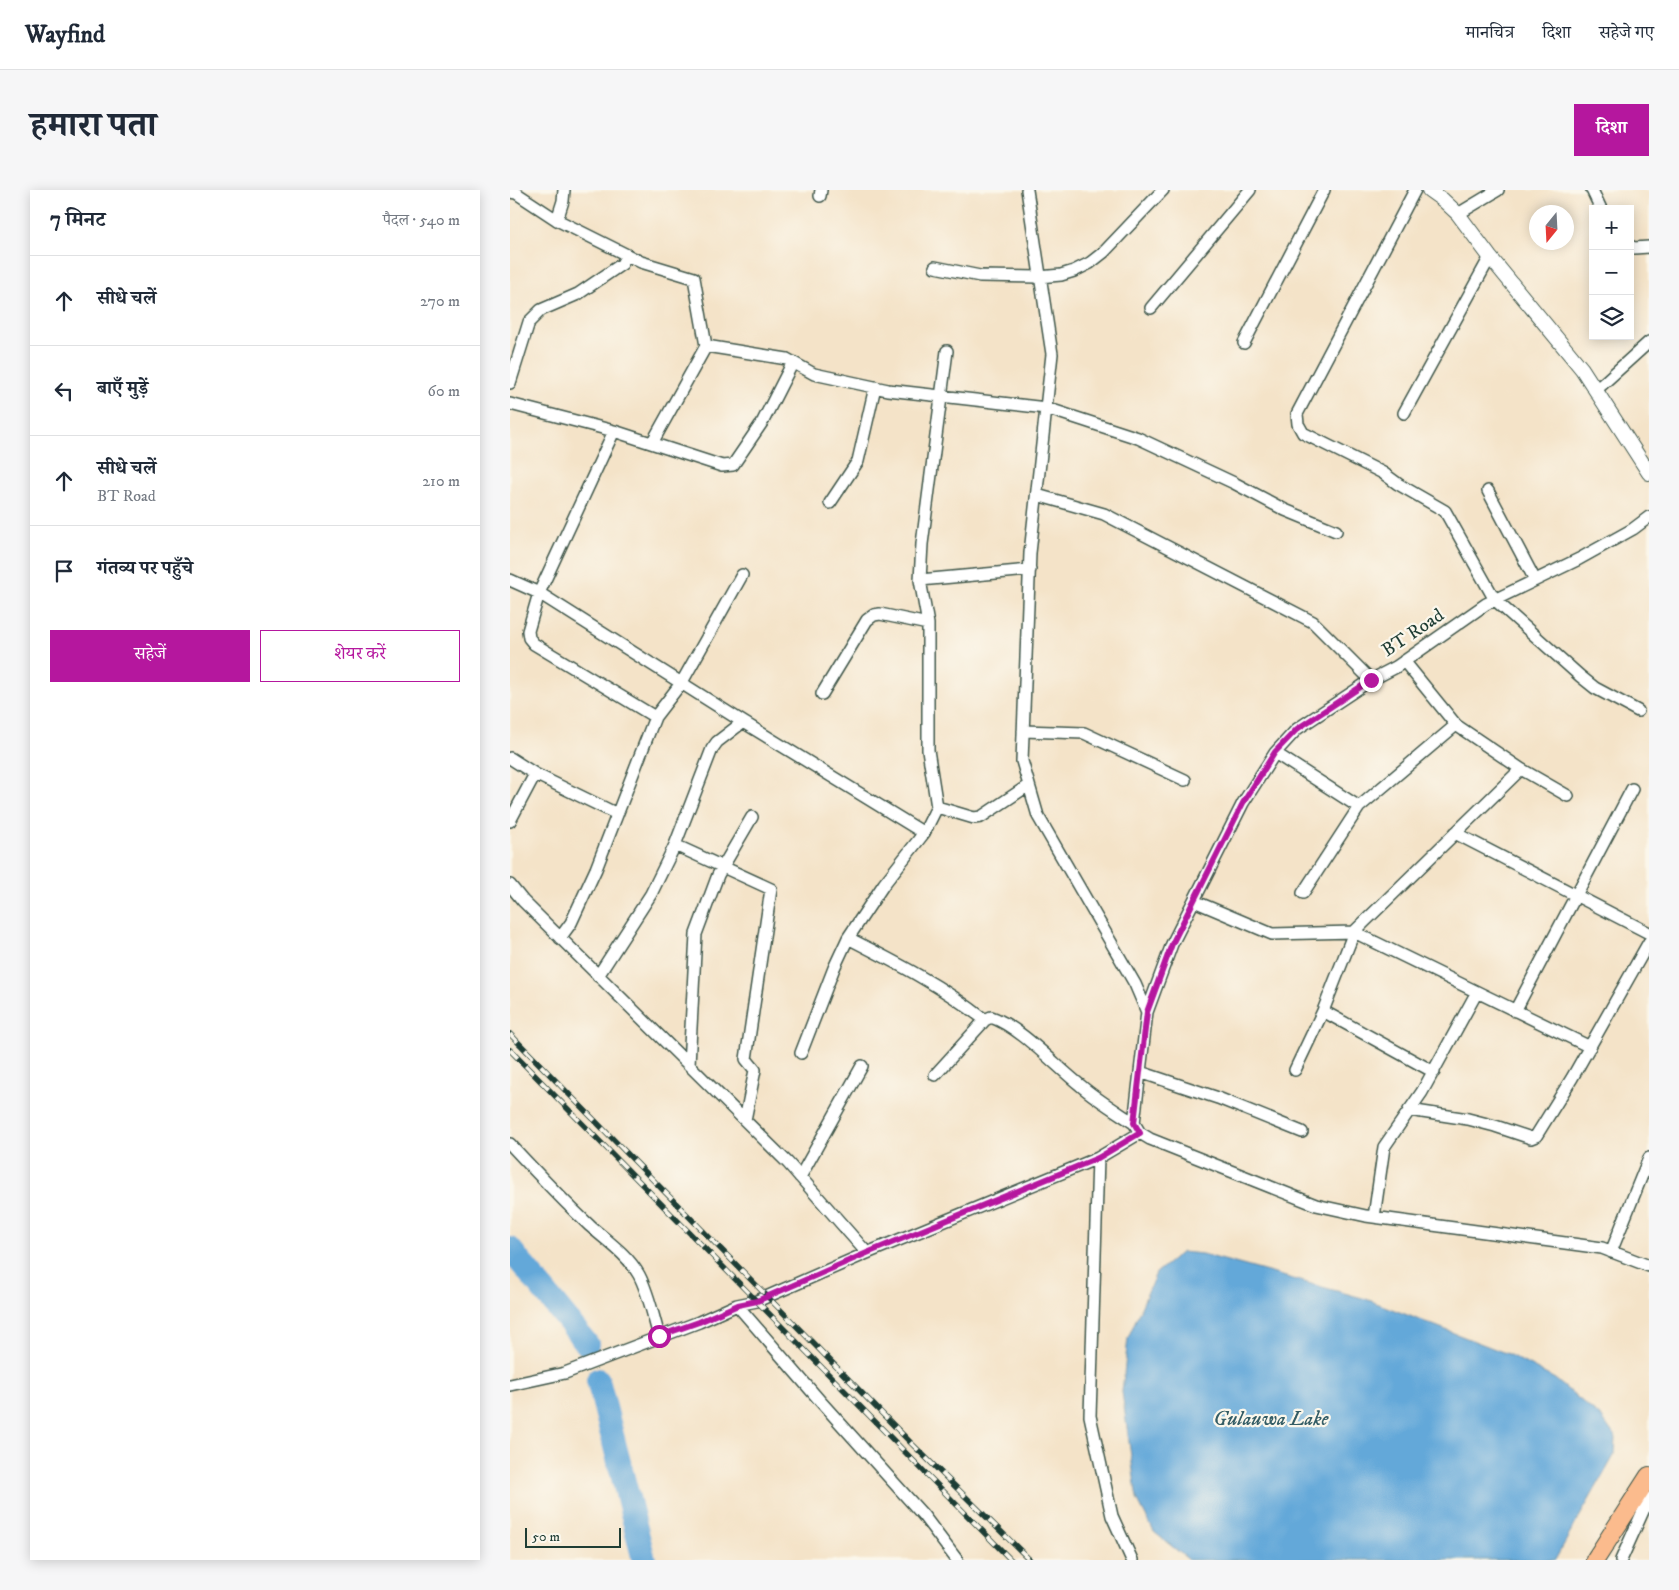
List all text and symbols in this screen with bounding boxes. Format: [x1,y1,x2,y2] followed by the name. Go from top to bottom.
[25,20,105,50] text: Wayfind
[1466,22,1514,44] text: मानचित्र
[1542,22,1571,44] text: दिशा
[1599,22,1654,44] text: सहेजे गए
[30,104,157,148] text: हमारा पता
[1574,104,1649,156] button: दिशा
[1529,205,1574,250] north arrow
[1589,205,1634,340] map controls
[1589,205,1634,250] button: +
[50,207,105,233] text: 7 मिनट
[383,210,460,230] text: पैदल · 540 m
[1589,250,1634,295] button: −
[50,287,78,315] icon: ahead
[97,287,156,310] text: सीधे चलें
[420,291,460,311] text: 270 m
[1589,295,1634,340] button: layers
[50,377,78,405] icon: left
[97,377,148,400] text: बाएँ मुड़ें
[428,381,460,401] text: 60 m
[97,457,156,480] text: सीधे चलें
[50,467,78,495] icon: ahead
[422,471,460,491] text: 210 m
[97,486,156,506] text: BT Road
[50,557,78,585] icon: arrive
[97,557,193,580] text: गंतव्य पर पहुँचे
[1378,604,1449,662] street label: BT Road
[50,630,250,682] button: सहेजें
[260,630,460,682] button: शेयर करें
[1360,669,1383,692] route end
[648,1325,671,1348] route start
[1214,1407,1330,1432] water label: Gulauwa Lake
[525,1525,621,1548] scale bar
[532,1528,560,1546] text: 50 m

